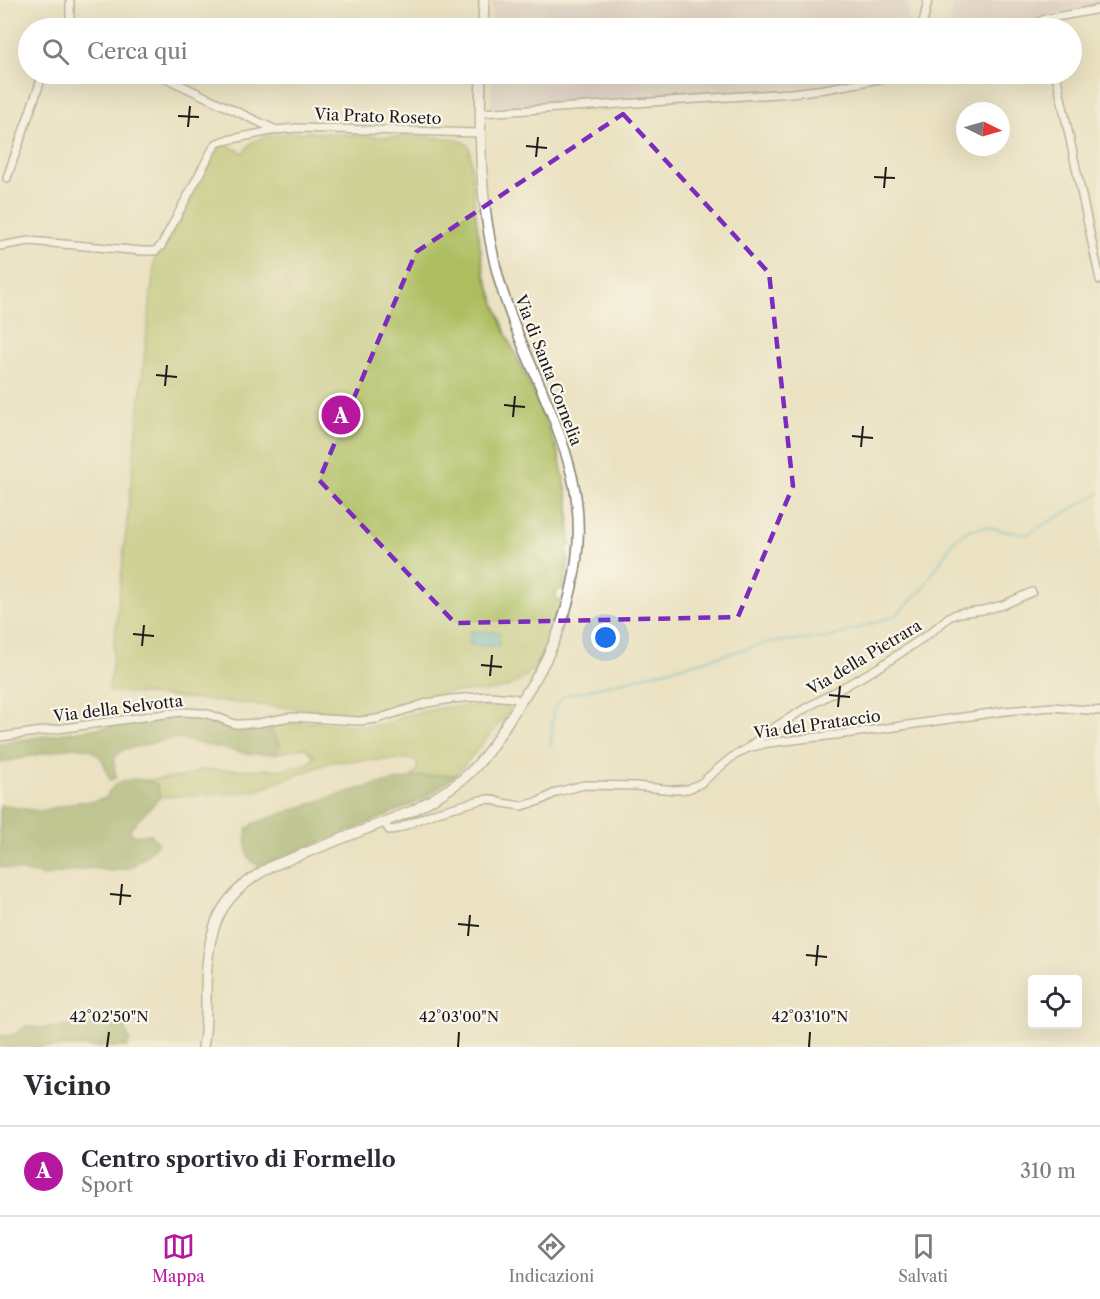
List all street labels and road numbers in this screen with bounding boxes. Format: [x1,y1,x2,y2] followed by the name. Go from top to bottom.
[313,104,442,128] street label: Via Prato Roseto
[511,291,587,449] street label: Via di Santa Cornelia
[802,615,925,700] street label: Via della Pietrara
[51,690,185,726] street label: Via della Selvotta
[751,705,882,743] street label: Via del Prataccio

